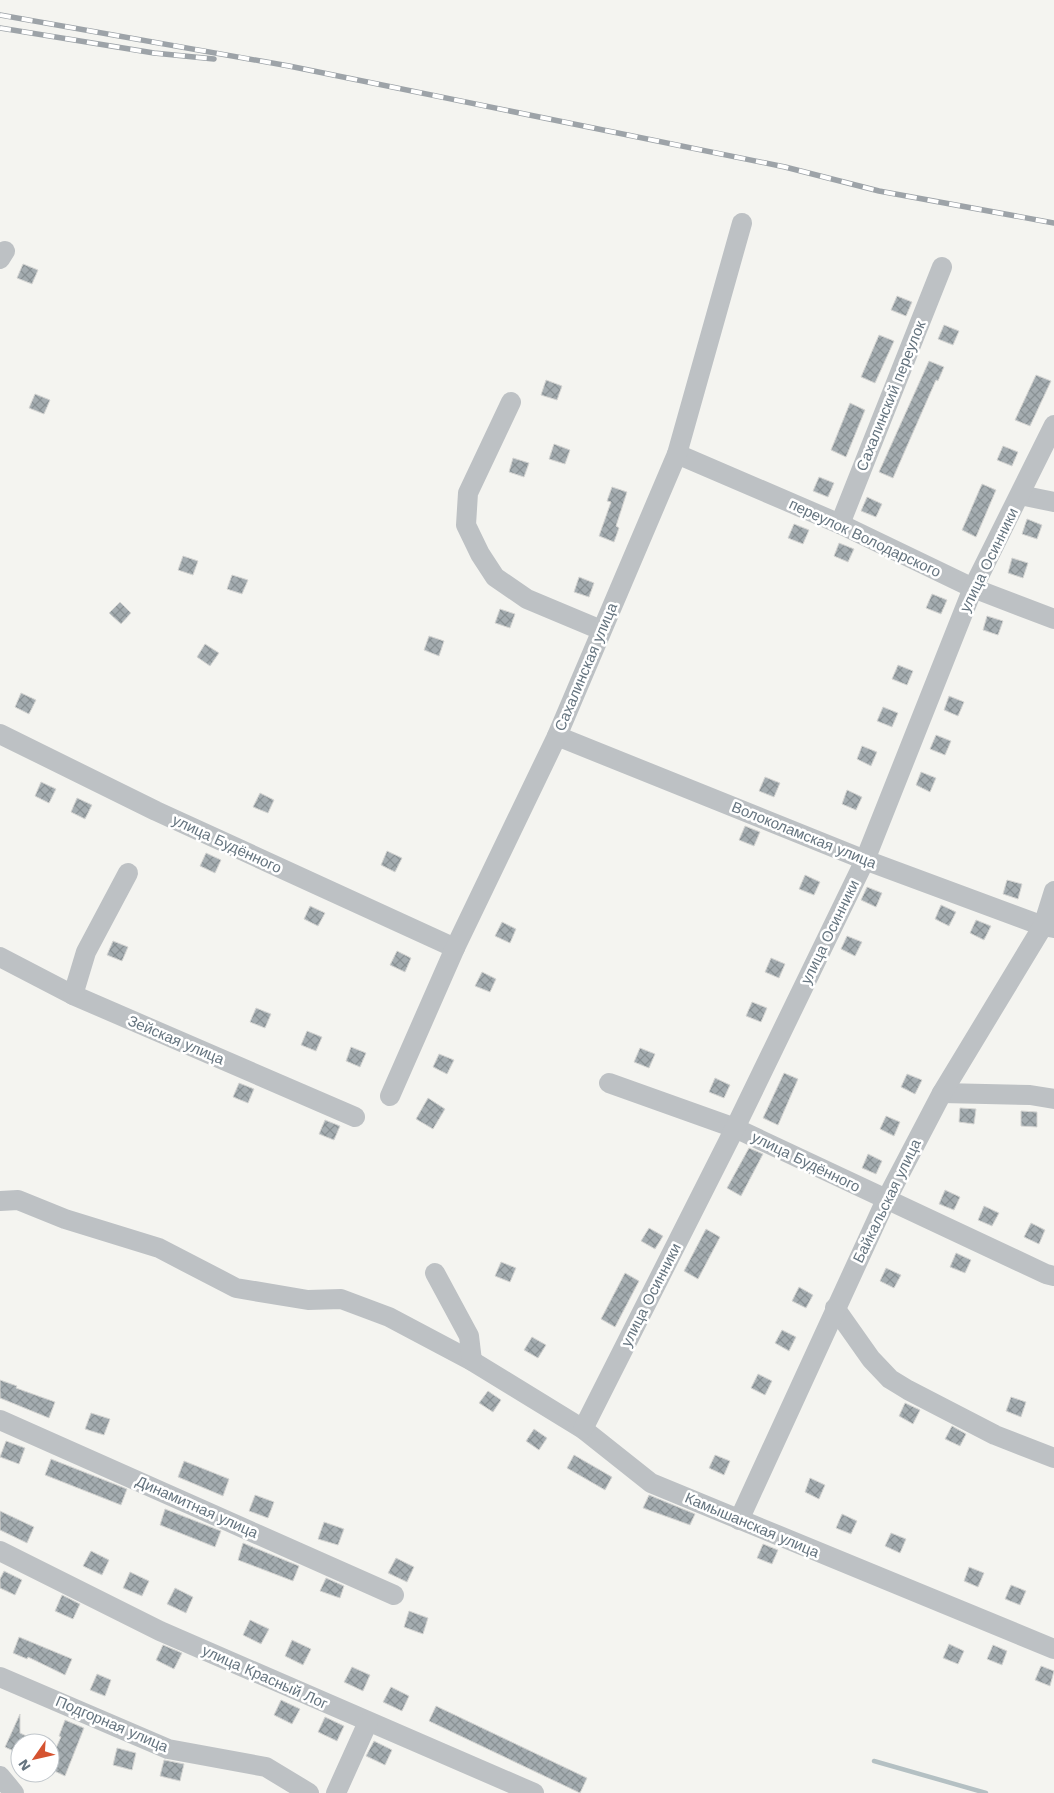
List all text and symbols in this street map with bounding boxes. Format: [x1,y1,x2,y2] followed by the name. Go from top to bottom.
[853,318,930,474] street label: Сахалинский переулок
[786,495,944,581] street label: переулок Володарского
[956,505,1022,615] street label: улица Осинники
[551,600,621,734] street label: Сахалинская улица
[729,798,880,873] street label: Волоколамская улица
[170,811,284,877] street label: улица Будённого
[797,877,863,987] street label: улица Осинники
[125,1012,228,1069] street label: Зейская улица
[749,1128,863,1196] street label: улица Будённого
[849,1136,925,1266] street label: Байкальская улица
[617,1240,685,1350] street label: улица Осинники
[133,1472,261,1542] street label: Динамитная улица
[682,1489,822,1562] street label: Камышанская улица
[199,1641,331,1713] street label: улица Красный Лог
[53,1692,172,1756] street label: Подгорная улица
[10,1733,60,1783] north arrow
[15,1756,34,1774] text: N

